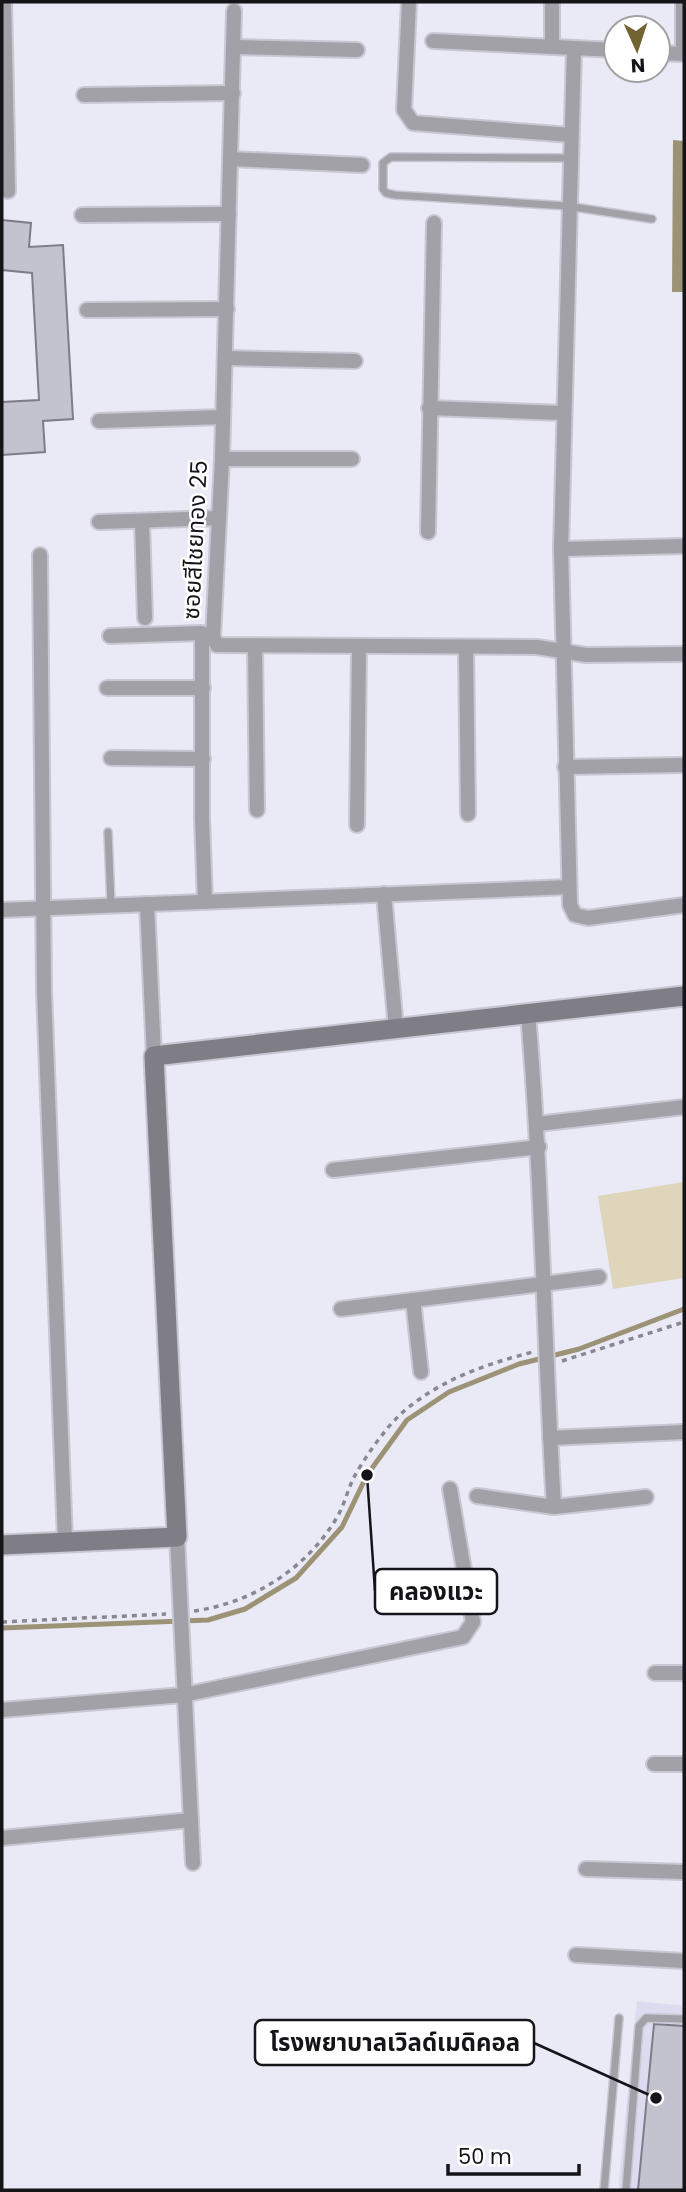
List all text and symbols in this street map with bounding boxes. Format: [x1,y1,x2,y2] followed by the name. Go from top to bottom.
[602,14,672,84] north arrow
[630,52,646,79] text: N
[175,460,215,620] street label: ซอยสีไชยทอง 25
[375,1569,497,1614] callout: คลองแวะ
[389,1575,483,1608] text: คลองแวะ
[255,2020,534,2065] callout: โรงพยาบาลเวิลด์เมดิคอล
[270,2026,520,2059] text: โรงพยาบาลเวิลด์เมดิคอล
[448,2132,579,2176] scale bar
[458,2142,512,2171] text: 50 m

